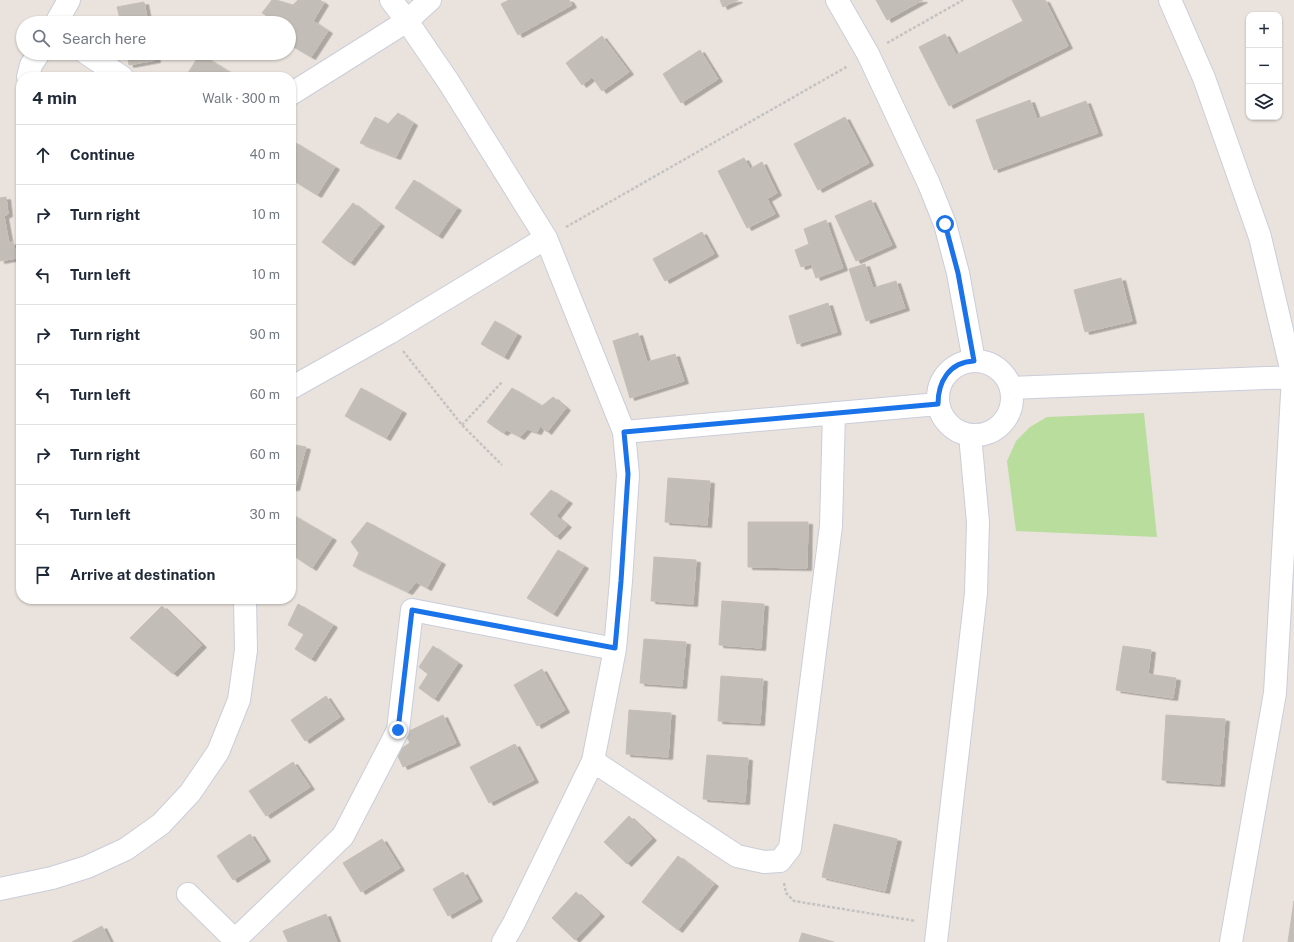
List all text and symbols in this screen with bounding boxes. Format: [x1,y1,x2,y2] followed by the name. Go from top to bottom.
[1246,12,1282,120] map controls
[1246,12,1282,48] button: +
[16,16,296,60] search box
[30,27,52,49] icon: search
[62,30,146,47] text: Search here
[1246,48,1282,84] button: −
[1246,84,1282,120] button: layers
[32,88,77,108] text: 4 min
[202,91,280,106] text: Walk · 300 m
[32,144,54,166] icon: ahead
[70,146,135,163] text: Continue
[249,147,280,162] text: 40 m
[32,204,54,226] icon: right
[70,206,140,223] text: Turn right
[252,207,280,222] text: 10 m
[936,215,954,233] route start
[32,264,54,286] icon: left
[70,266,131,283] text: Turn left
[252,267,280,282] text: 10 m
[32,324,54,346] icon: right
[70,326,140,343] text: Turn right
[250,327,280,342] text: 90 m
[32,384,54,406] icon: left
[70,386,131,403] text: Turn left
[250,387,280,402] text: 60 m
[32,444,54,466] icon: right
[70,446,140,463] text: Turn right
[250,447,280,462] text: 60 m
[32,504,54,526] icon: left
[70,506,131,523] text: Turn left
[250,507,280,522] text: 30 m
[32,564,54,586] icon: arrive
[70,566,215,583] text: Arrive at destination
[389,721,407,739] route end

